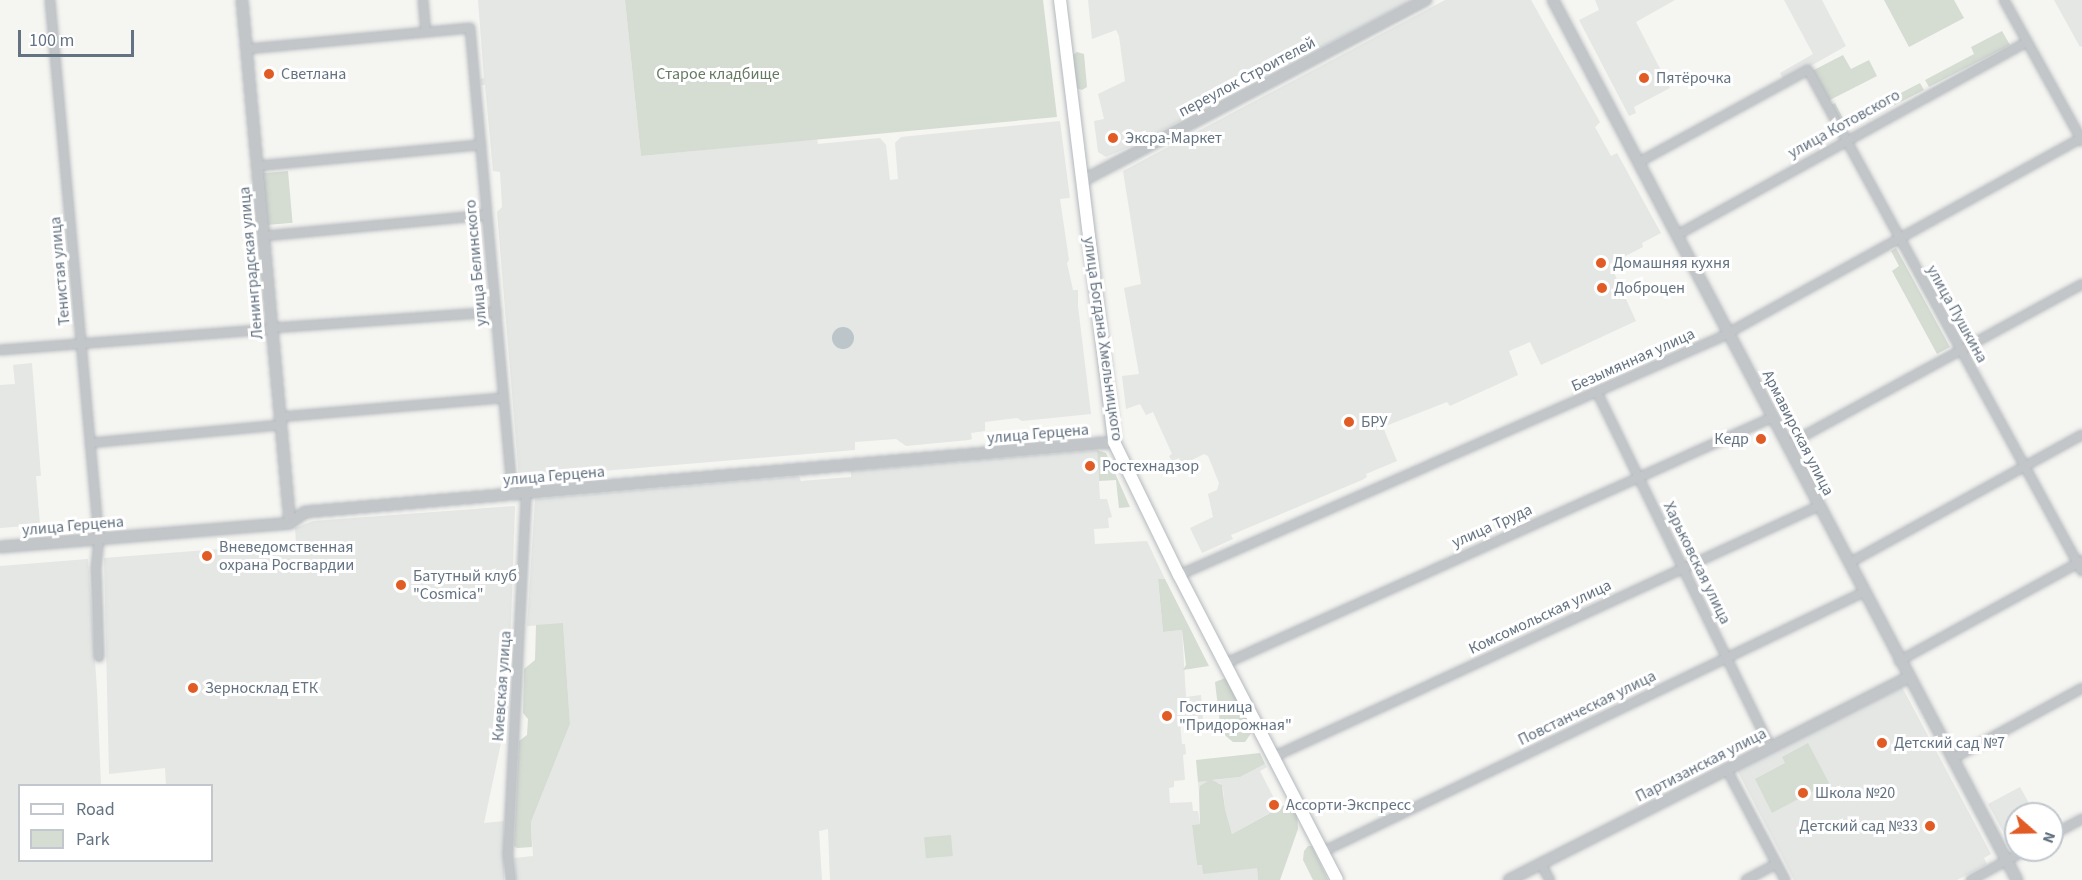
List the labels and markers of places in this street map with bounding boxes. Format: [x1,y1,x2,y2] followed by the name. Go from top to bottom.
[281,64,346,84] place label: Светлана
[262,67,276,81] marker: Светлана
[1656,68,1731,88] place label: Пятёрочка
[1637,71,1651,85] marker: Пятёрочка
[1125,128,1222,148] place label: Эксра-Маркет
[1106,131,1120,145] marker: Эксра-Маркет
[1613,253,1730,273] place label: Домашняя кухня
[1594,256,1608,270] marker: Домашняя кухня
[1614,278,1685,298] place label: Доброцен
[1595,281,1609,295] marker: Доброцен
[1361,412,1387,432] place label: БРУ
[1342,415,1356,429] marker: БРУ
[1714,429,1749,449] place label: Кедр
[1754,432,1768,446] marker: Кедр
[1102,456,1199,476] place label: Ростехнадзор
[1083,459,1097,473] marker: Ростехнадзор
[219,537,354,575] place label: Вневедомственная охрана Росгвардии
[200,549,214,563] marker: Вневедомственная охрана Росгвардии
[413,566,517,604] place label: Батутный клуб "Cosmica"
[394,578,408,592] marker: Батутный клуб "Cosmica"
[205,678,318,698] place label: Зерносклад ЕТК
[186,681,200,695] marker: Зерносклад ЕТК
[1179,697,1292,735] place label: Гостиница "Придорожная"
[1160,709,1174,723] marker: Гостиница "Придорожная"
[1894,733,2005,753] place label: Детский сад №7
[1875,736,1889,750] marker: Детский сад №7
[1815,783,1895,803] place label: Школа №20
[1796,786,1810,800] marker: Школа №20
[1286,795,1411,815] place label: Ассорти-Экспресс
[1267,798,1281,812] marker: Ассорти-Экспресс
[1799,816,1918,836] place label: Детский сад №33
[1923,819,1937,833] marker: Детский сад №33

